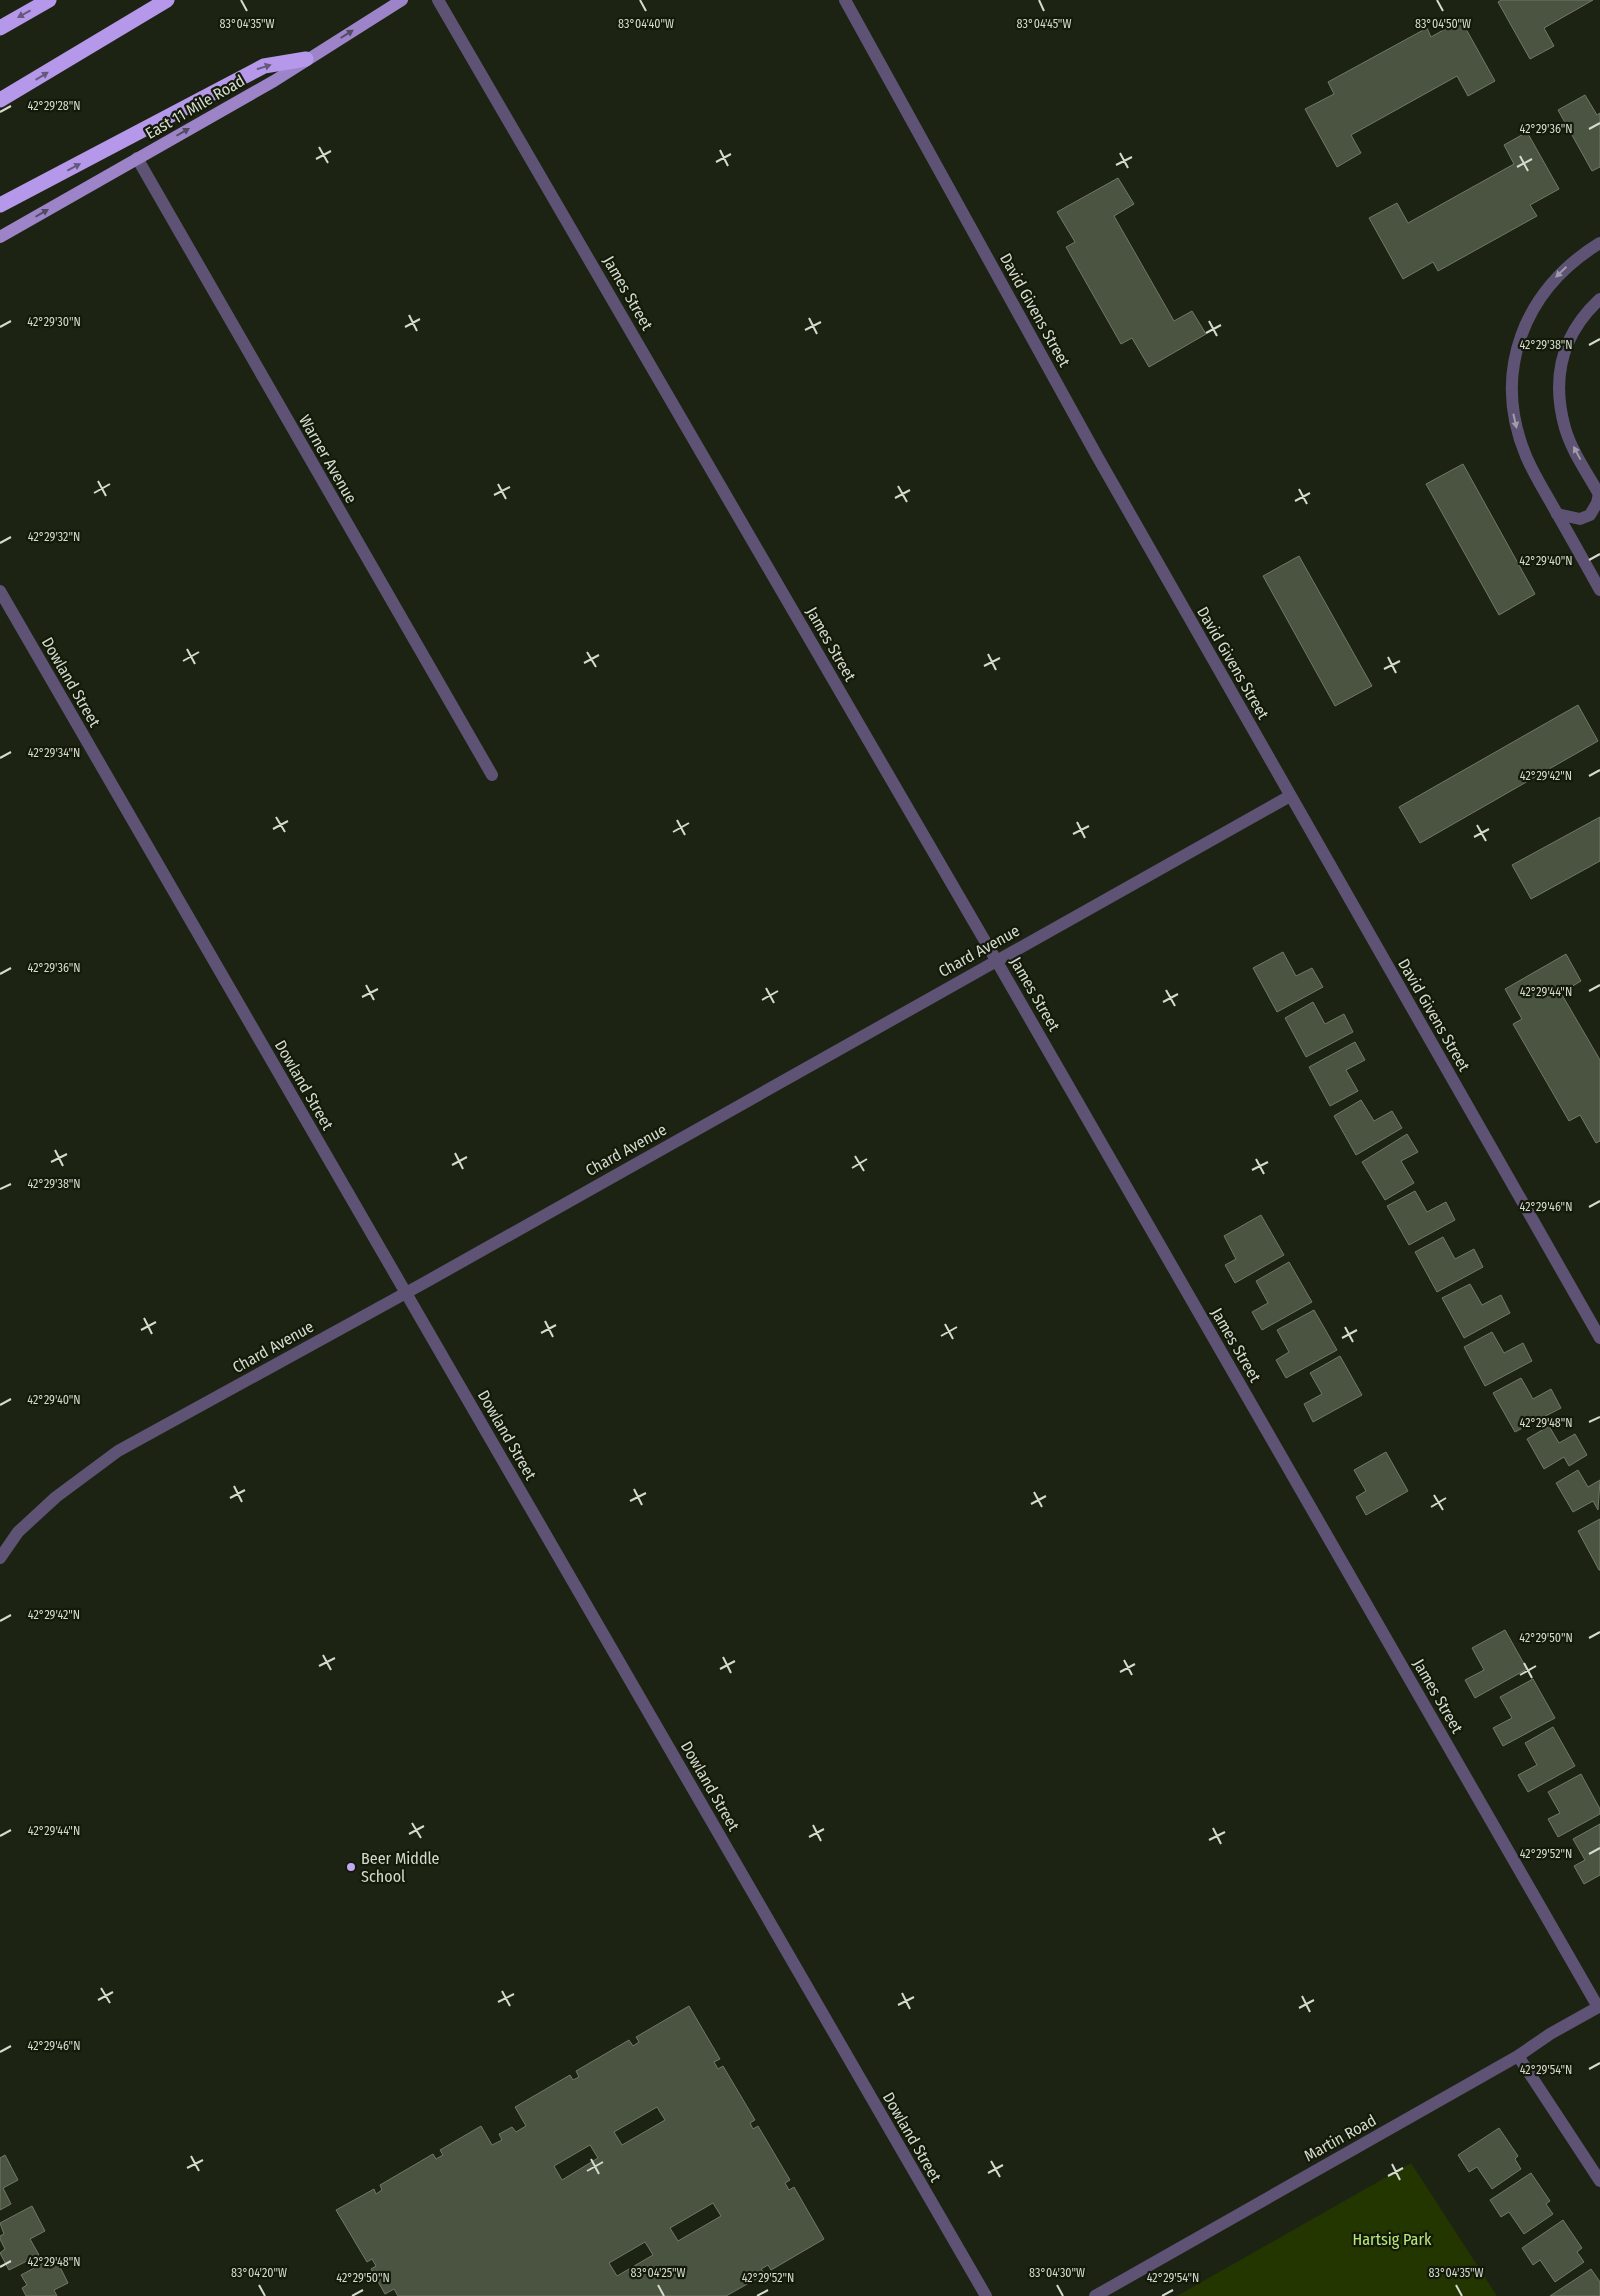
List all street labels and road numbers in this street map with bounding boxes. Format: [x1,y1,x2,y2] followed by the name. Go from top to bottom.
[142,71,248,143] street label: East 11 Mile Road
[996,250,1074,371] street label: David Givens Street
[599,253,657,334] street label: James Street
[295,412,361,507] street label: Warner Avenue
[1193,603,1273,723] street label: David Givens Street
[802,604,860,685] street label: James Street
[38,634,105,731] street label: Dowland Street
[935,921,1023,981] street label: Chard Avenue
[1006,954,1064,1035] street label: James Street
[1394,955,1474,1075] street label: David Givens Street
[271,1037,338,1134] street label: Dowland Street
[582,1120,670,1180] street label: Chard Avenue
[1207,1305,1265,1386] street label: James Street
[229,1317,317,1377] street label: Chard Avenue
[474,1387,541,1484] street label: Dowland Street
[1409,1656,1467,1737] street label: James Street
[677,1738,744,1835] street label: Dowland Street
[879,2089,946,2186] street label: Dowland Street
[1301,2110,1379,2166] street label: Martin Road

